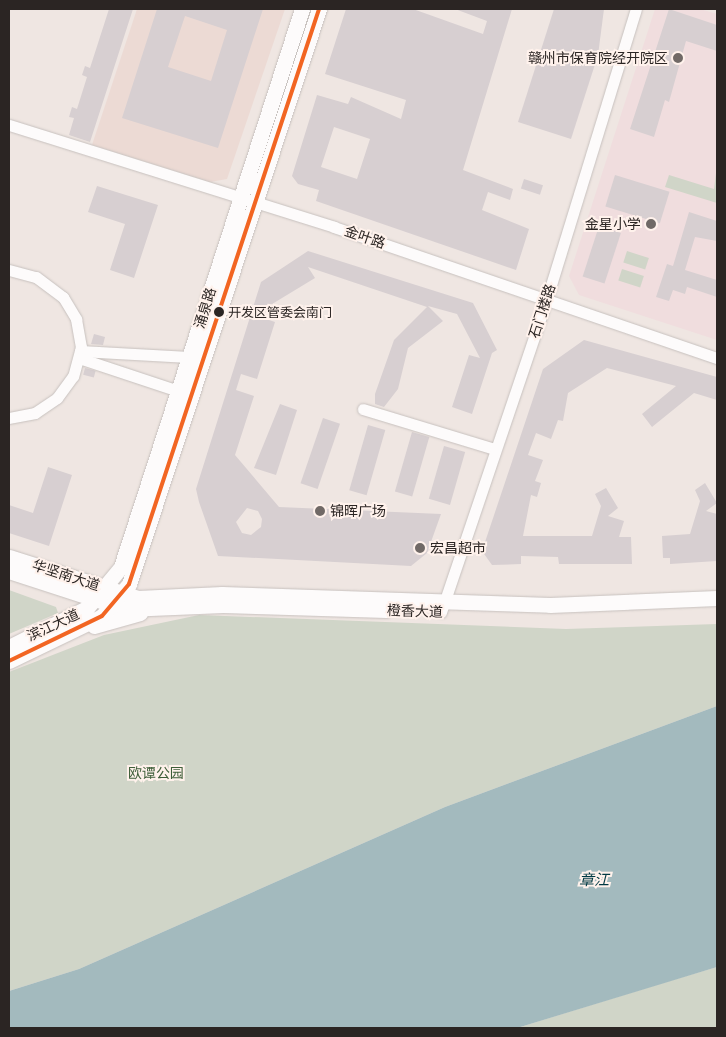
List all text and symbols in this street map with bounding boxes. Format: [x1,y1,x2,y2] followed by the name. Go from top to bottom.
[528,50,668,66] place label: 赣州市保育院经开院区
[672,52,684,64] marker: 赣州市保育院经开院区
[585,216,641,232] place label: 金星小学
[645,218,657,230] marker: 金星小学
[342,222,388,252] street label: 金叶路
[525,282,559,340] street label: 石门楼路
[191,285,219,331] street label: 涌泉路
[228,304,332,320] place label: 开发区管委会南门
[214,307,224,317] marker: 开发区管委会南门
[330,503,386,519] place label: 锦晖广场
[314,505,326,517] marker: 锦晖广场
[430,540,486,556] place label: 宏昌超市
[414,542,426,554] marker: 宏昌超市
[30,556,102,594] street label: 华坚南大道
[387,602,443,620] street label: 橙香大道
[24,606,82,644] street label: 滨江大道
[128,765,184,781] park label: 欧谭公园
[579,871,609,889] water label: 章江

